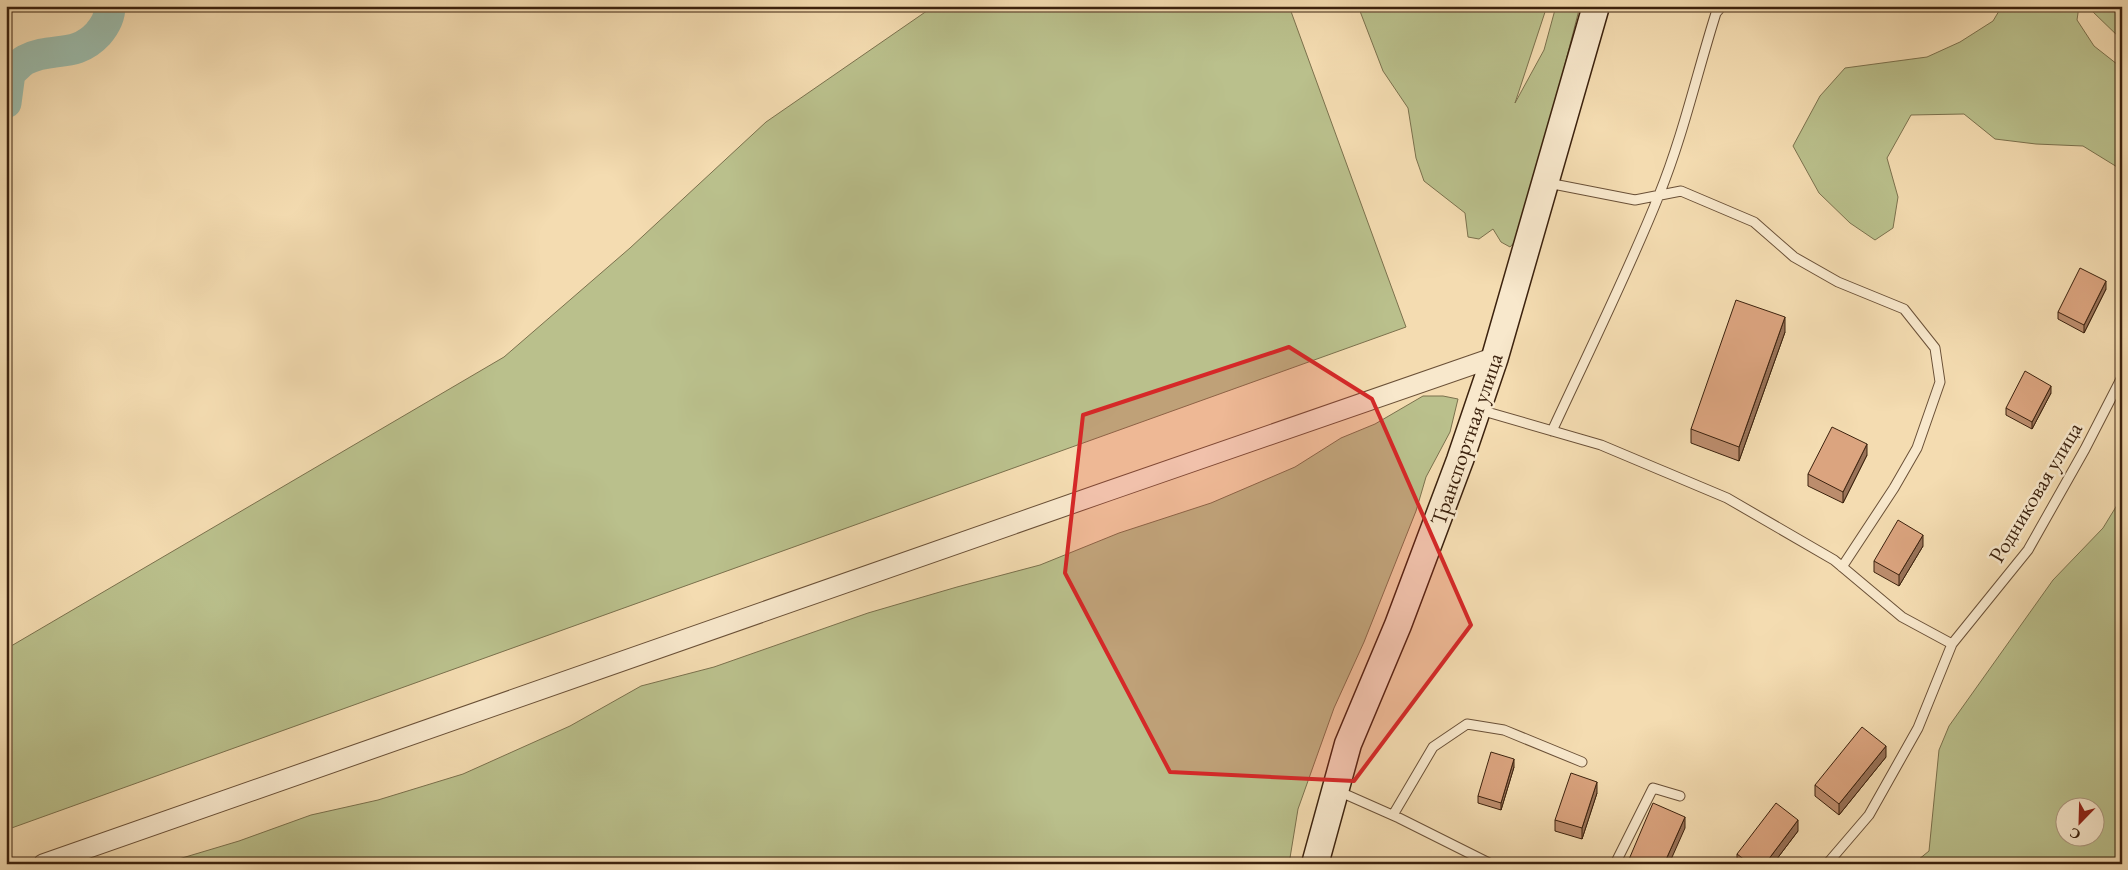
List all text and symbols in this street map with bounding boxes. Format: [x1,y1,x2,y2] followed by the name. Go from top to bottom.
[1423,349,1510,529] street label: Транспортная улица
[1982,416,2089,568] street label: Родниковая улица
[2056,798,2106,848] north arrow
[2067,824,2083,844] text: С

